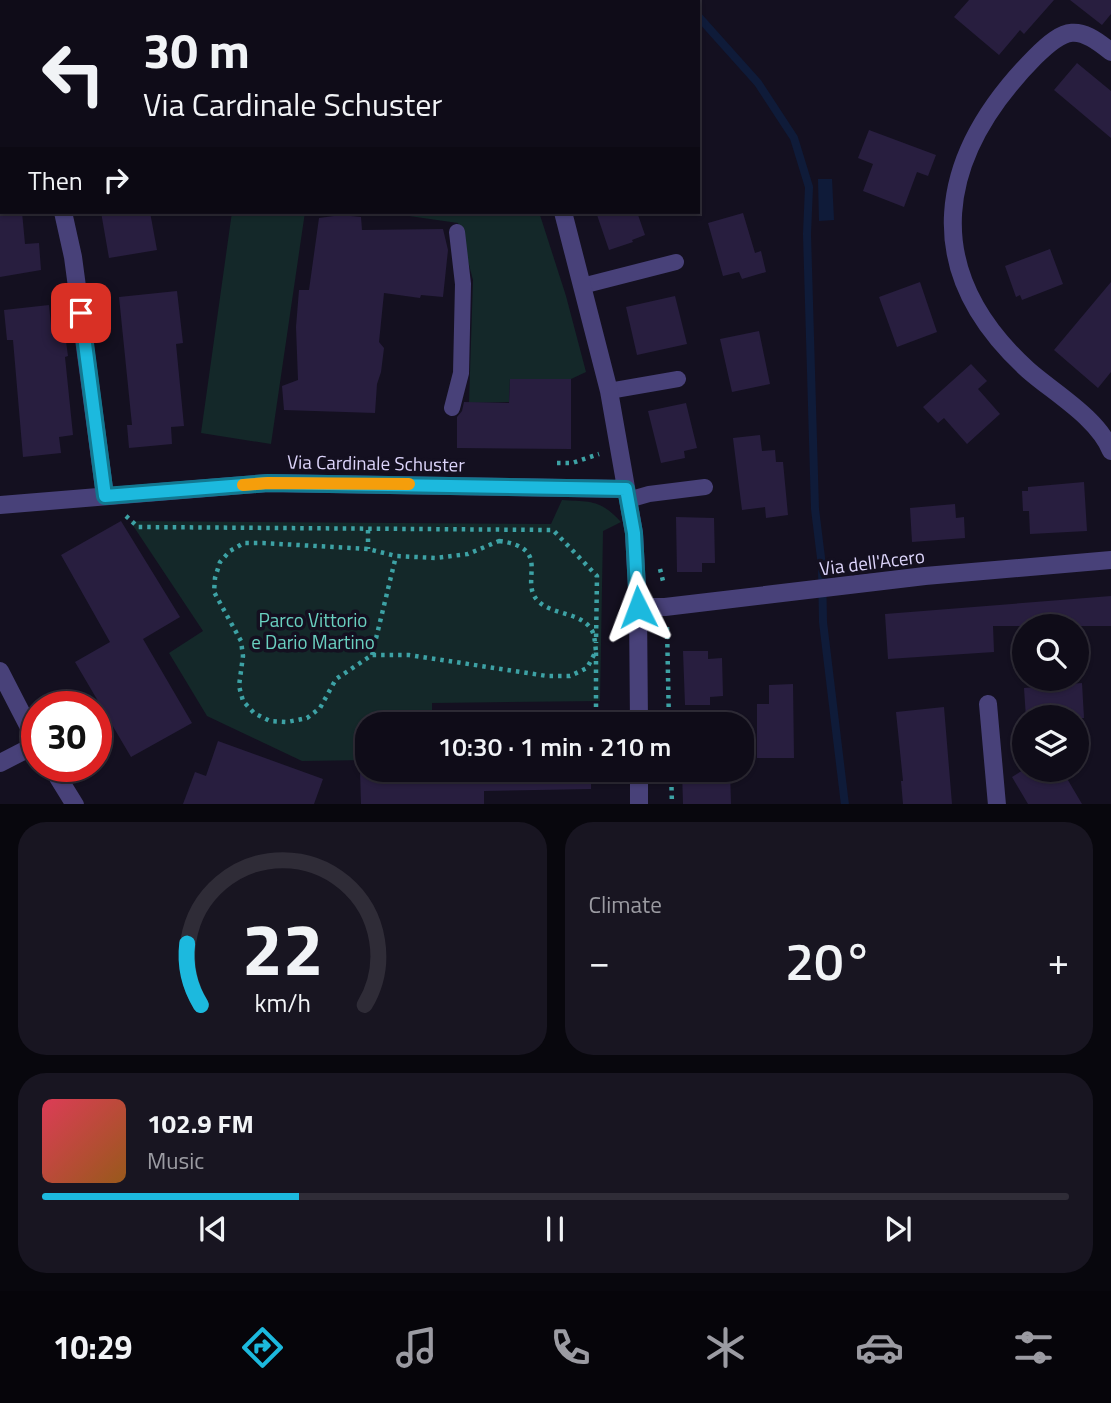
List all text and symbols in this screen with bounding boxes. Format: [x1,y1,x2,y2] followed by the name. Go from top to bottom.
[143,12,250,87] text: 30 m
[28,28,119,119] icon: left
[143,80,442,128] text: Via Cardinale Schuster
[28,161,83,200] text: Then
[97,161,135,199] icon: right
[51,283,111,343] pin
[62,294,100,332] icon: arrive
[287,446,466,479] street label: Via Cardinale Schuster
[818,541,926,582] street label: Via dell'Acero
[601,570,675,644] position arrow
[251,605,375,656] park label: Parco Vittorio e Dario Martino
[1012,614,1089,782] map controls
[1012,614,1089,691] button: search
[21,691,112,782] speed limit sign: 30
[1012,705,1089,782] button: layers
[438,727,671,766] text: 10:30 · 1 min · 210 m
[589,887,662,922] text: Climate
[241,893,323,1003] text: 22
[785,921,872,1000] text: 20°
[589,932,610,990] text: −
[1048,932,1069,990] text: +
[254,983,311,1021] text: km/h
[147,1104,254,1143] text: 102.9 FM
[147,1143,204,1178] text: Music
[194,1210,232,1248] icon: previous
[536,1210,574,1248] icon: pause
[879,1210,917,1248] icon: next
[53,1323,133,1371] text: 10:29
[238,1323,287,1372] icon: directions
[392,1323,441,1372] icon: music
[546,1323,595,1372] icon: phone
[701,1323,750,1372] icon: climate
[855,1323,904,1372] icon: car
[1009,1323,1058,1372] icon: filters

